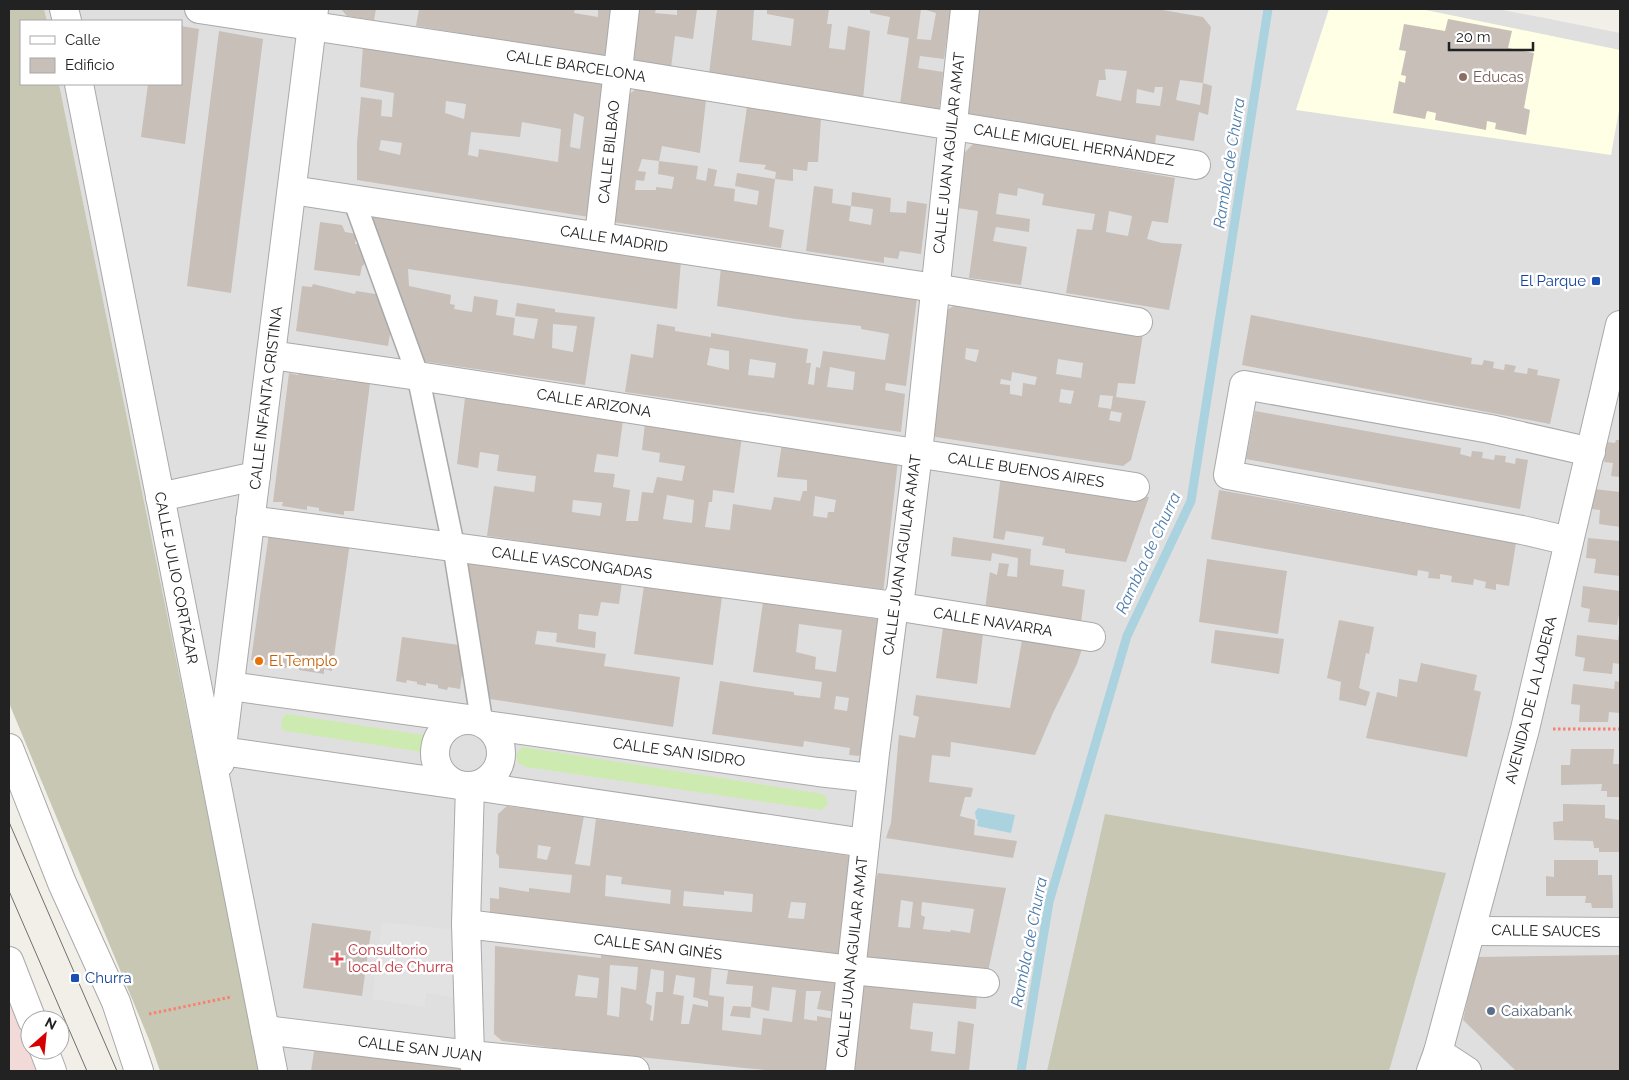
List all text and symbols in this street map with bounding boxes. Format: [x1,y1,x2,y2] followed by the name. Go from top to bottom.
[20,20,182,85] legend
[1449,20,1533,52] scale bar
[1456,28,1491,46] text: 20 m
[65,31,101,49] text: Calle
[505,46,647,86] street label: CALLE BARCELONA
[929,51,969,255] street label: CALLE JUAN AGUILAR AMAT
[65,56,115,74] text: Edificio
[1473,68,1524,86] place label: Educas
[1457,71,1469,83] marker: Educas
[1209,96,1249,230] water label: Rambla de Churra
[595,99,623,205] street label: CALLE BILBAO
[972,120,1176,170] street label: CALLE MIGUEL HERNÁNDEZ
[559,222,669,256] street label: CALLE MADRID
[1520,272,1586,290] place label: El Parque
[1590,275,1602,287] marker: El Parque
[246,305,286,491] street label: CALLE INFANTA CRISTINA
[535,385,653,421] street label: CALLE ARIZONA
[946,449,1106,491] street label: CALLE BUENOS AIRES
[879,453,925,657] street label: CALLE JUAN AGUILAR AMAT
[1112,489,1185,617] water label: Rambla de Churra
[150,490,202,666] street label: CALLE JULIO CORTÁZAR
[491,543,653,583] street label: CALLE VASCONGADAS
[932,604,1054,640] street label: CALLE NAVARRA
[1501,614,1561,786] street label: AVENIDA DE LA LADERA
[269,652,338,670] place label: El Templo
[253,655,265,667] marker: El Templo
[612,734,746,770] street label: CALLE SAN ISIDRO
[832,855,872,1059] street label: CALLE JUAN AGUILAR AMAT
[1007,875,1051,1008] water label: Rambla de Churra
[1491,921,1601,941] street label: CALLE SAUCES
[593,930,723,964] street label: CALLE SAN GINÉS
[348,941,453,976] place label: Consultorio local de Churra
[330,952,344,966] marker: Consultorio local de Churra
[85,969,132,987] place label: Churra
[69,972,81,984] marker: Churra
[1501,1002,1573,1020] place label: Caixabank
[1485,1005,1497,1017] marker: Caixabank
[20,1010,70,1060] north arrow
[43,1014,59,1033] text: N
[357,1032,483,1066] street label: CALLE SAN JUAN

